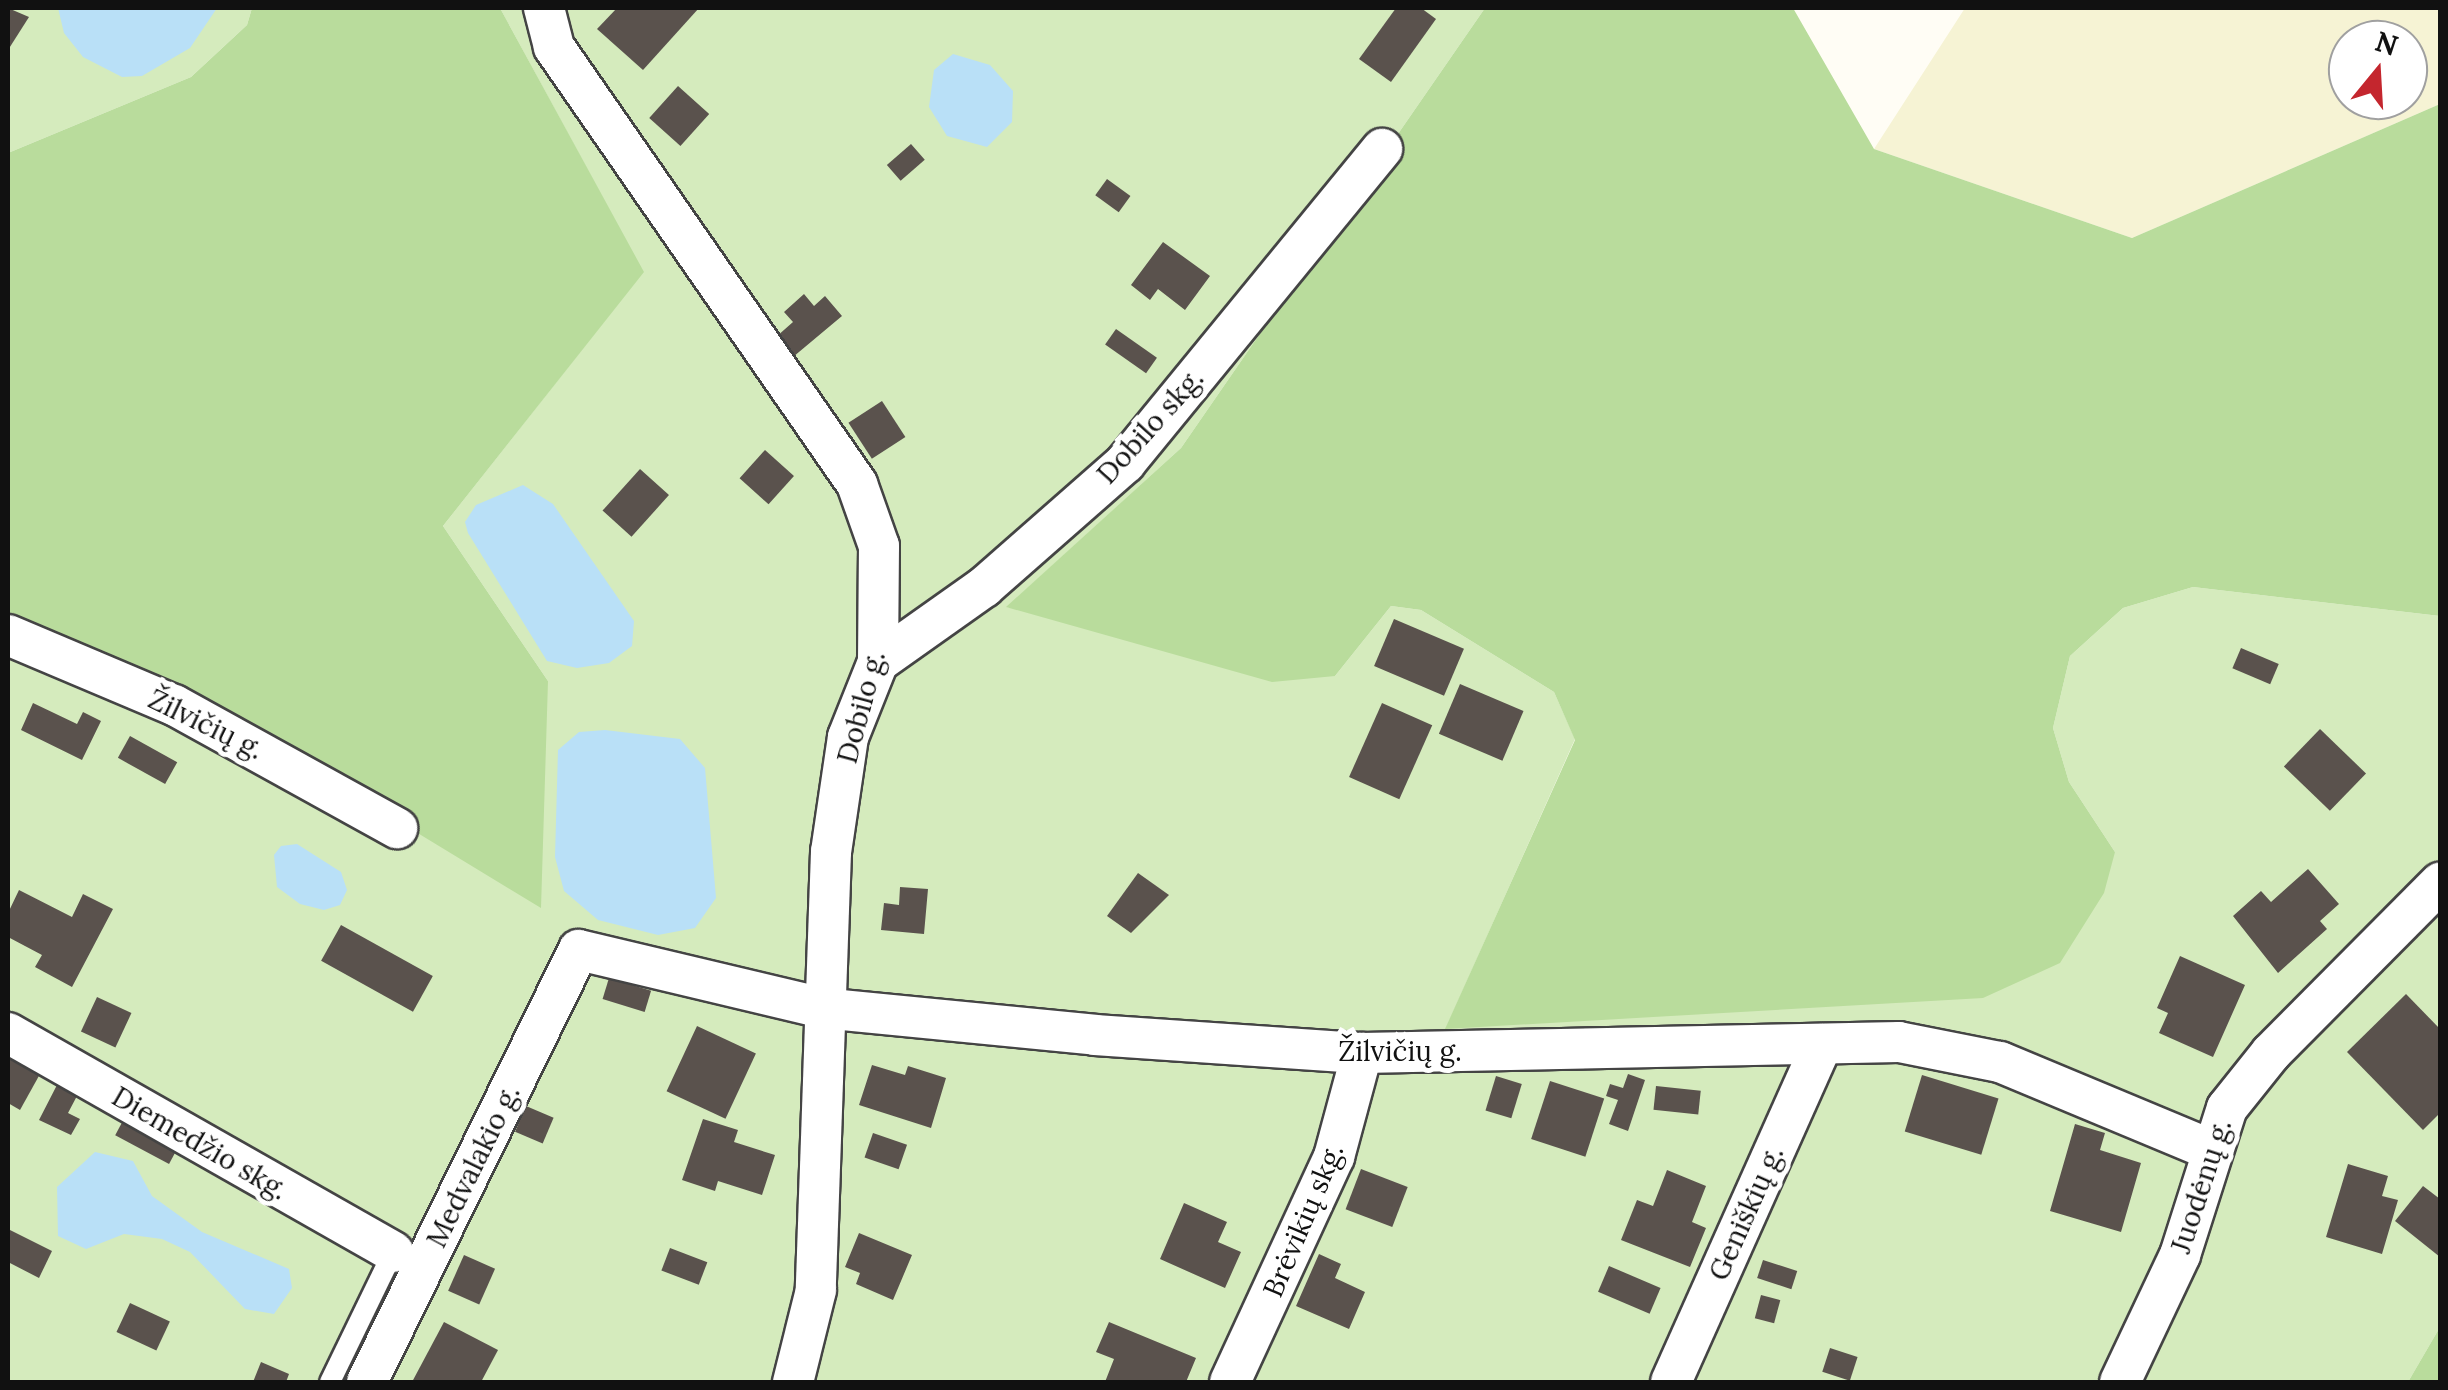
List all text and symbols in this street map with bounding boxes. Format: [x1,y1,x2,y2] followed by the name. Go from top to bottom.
[2328,20,2428,120] north arrow
[2371,23,2403,64] text: N
[1090,362,1210,490] street label: Dobilo skg.
[830,647,892,767] street label: Dobilo g.
[143,682,269,766] street label: Žilvičių g.
[1338,1034,1462,1068] street label: Žilvičių g.
[106,1079,294,1207] street label: Diemedžio skg.
[419,1079,527,1253] street label: Medvalakio g.
[2164,1115,2238,1257] street label: Juodėnų g.
[1256,1138,1350,1302] street label: Brėvikių skg.
[1701,1141,1791,1285] street label: Geniškių g.

